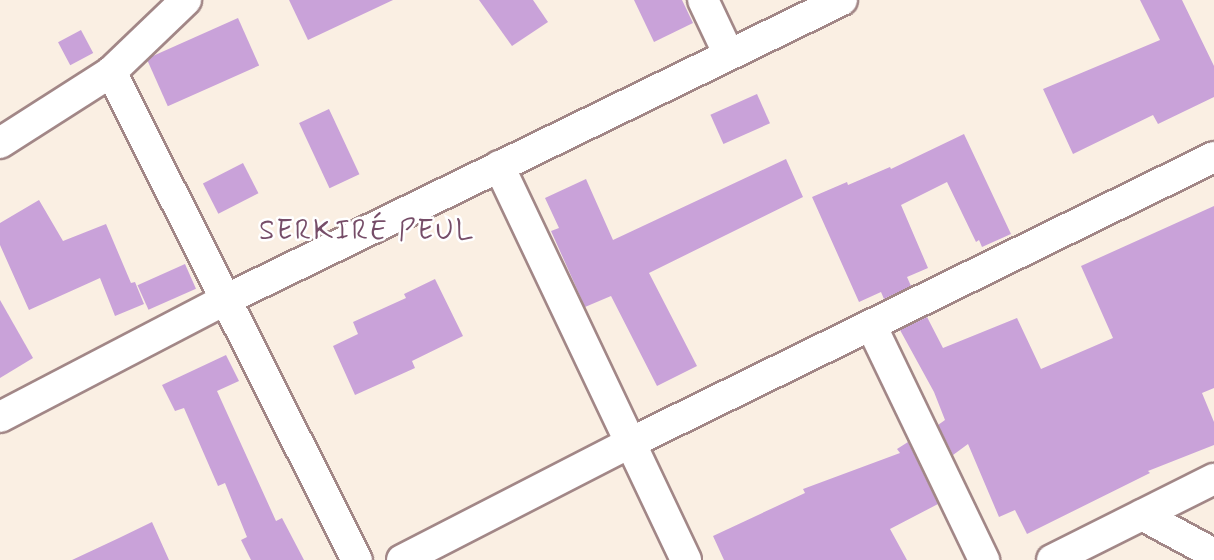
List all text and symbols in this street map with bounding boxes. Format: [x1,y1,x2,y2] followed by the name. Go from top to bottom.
[263,215,471,249] district label: SERKIRÉ PEUL

